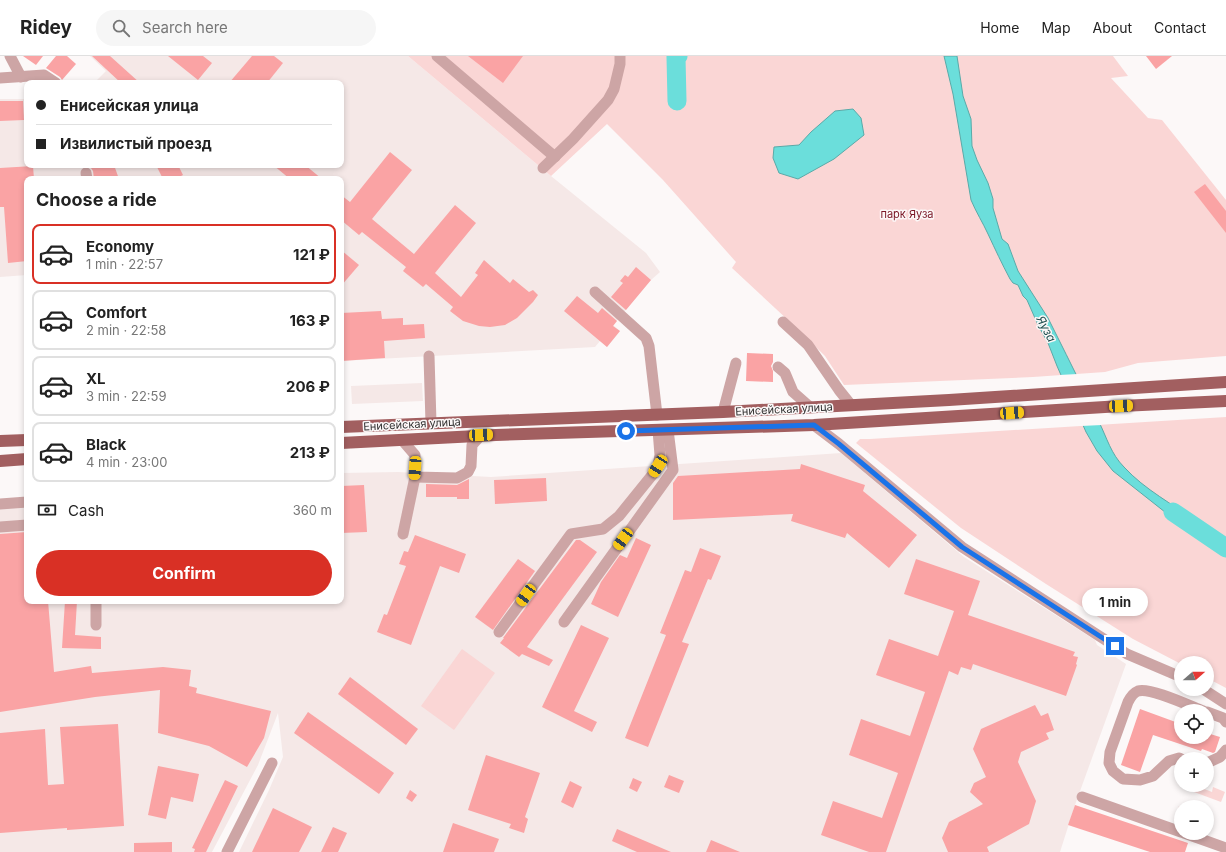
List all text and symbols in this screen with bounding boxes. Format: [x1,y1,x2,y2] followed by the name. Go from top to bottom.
[96,10,376,46] search box
[20,16,72,39] text: Ridey
[110,17,132,39] icon: search
[142,18,228,37] text: Search here
[980,19,1019,36] text: Home
[1041,19,1071,36] text: Map
[1093,19,1132,36] text: About
[1154,19,1206,36] text: Contact
[60,96,199,115] text: Енисейская улица
[60,134,212,153] text: Извилистый проезд
[36,189,157,210] text: Choose a ride
[880,207,934,221] park label: парк Яуза
[38,236,74,272] icon: car
[86,237,154,256] text: Economy
[293,245,330,264] text: 121 ₽
[86,256,163,272] text: 1 min · 22:57
[38,302,74,338] icon: car
[86,303,147,322] text: Comfort
[289,311,330,330] text: 163 ₽
[1033,312,1060,344] water label: Яуза
[86,322,166,338] text: 2 min · 22:58
[38,368,74,404] icon: car
[86,369,106,388] text: XL
[286,377,330,396] text: 206 ₽
[86,388,167,404] text: 3 min · 22:59
[735,399,833,419] street label: Енисейская улица
[1109,399,1133,413] car
[1000,406,1024,420] car
[363,414,461,434] street label: Енисейская улица
[617,422,635,440] route start
[469,428,493,442] car
[38,434,74,470] icon: car
[86,435,126,454] text: Black
[290,443,330,462] text: 213 ₽
[646,453,670,479] car
[86,454,167,470] text: 4 min · 23:00
[408,456,422,480] car
[36,499,58,521] icon: cash
[68,501,104,520] text: Cash
[293,502,332,518] text: 360 m
[611,526,635,552] car
[36,550,332,596] button: Confirm
[514,582,538,608] car
[1082,588,1148,616] callout: 1 min
[1099,594,1131,610] text: 1 min
[1106,637,1124,655] route end
[1174,656,1214,696] north arrow
[1174,656,1214,840] map controls
[1174,704,1214,744] button: locate
[1174,752,1214,792] button: +
[1174,800,1214,840] button: −

